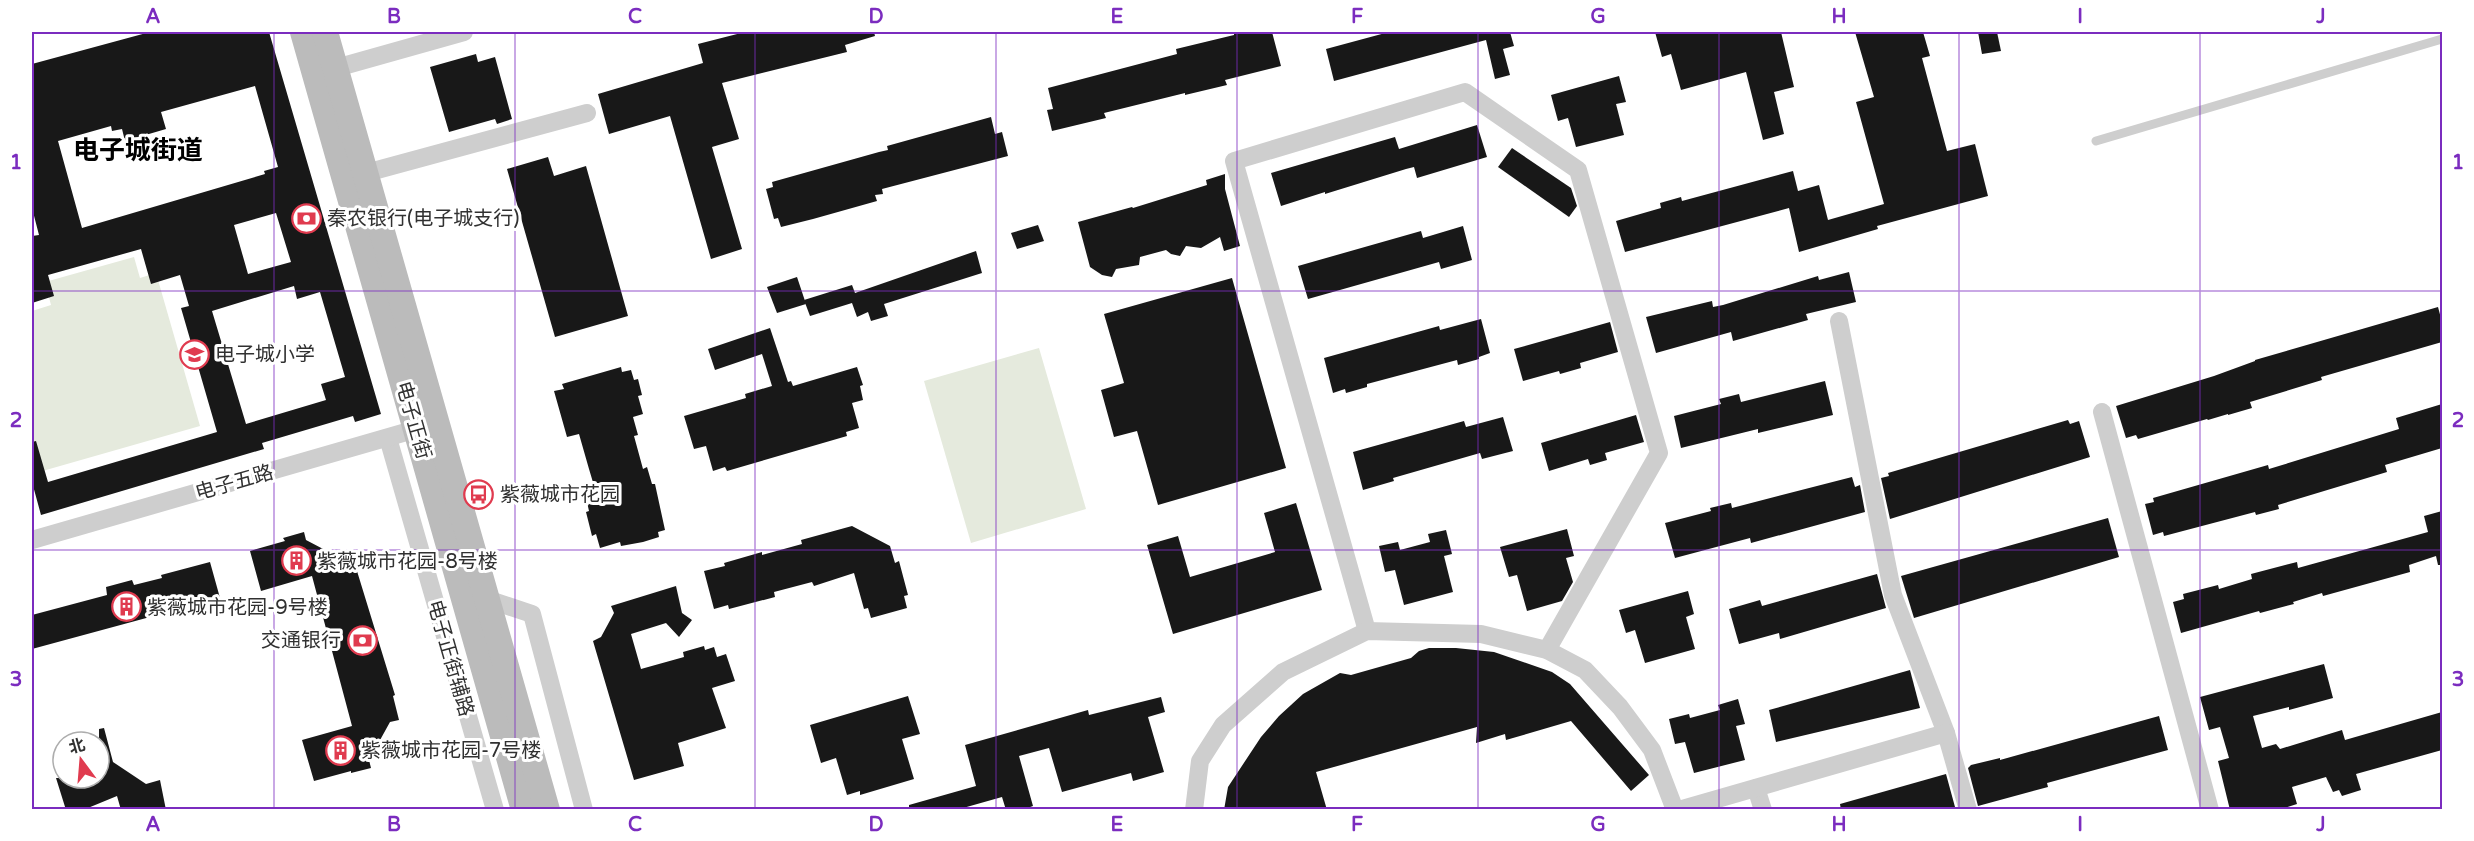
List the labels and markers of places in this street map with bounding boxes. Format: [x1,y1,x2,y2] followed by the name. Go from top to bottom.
[290,202,322,234] bank icon: 秦农银行(电子城支行)
[327,207,519,231] place label: 秦农银行(电子城支行)
[178,338,210,370] school or university icon: 电子城小学
[215,343,315,367] place label: 电子城小学
[463,478,495,510] bus stop icon: 紫薇城市花园
[500,483,620,507] place label: 紫薇城市花园
[280,545,312,577] building icon: 紫薇城市花园-8号楼
[317,550,498,574] place label: 紫薇城市花园-8号楼
[110,591,142,623] building icon: 紫薇城市花园-9号楼
[147,596,328,620] place label: 紫薇城市花园-9号楼
[346,624,378,656] bank icon: 交通银行
[261,629,341,653] place label: 交通银行
[324,734,356,766] building icon: 紫薇城市花园-7号楼
[361,739,541,763] place label: 紫薇城市花园-7号楼

